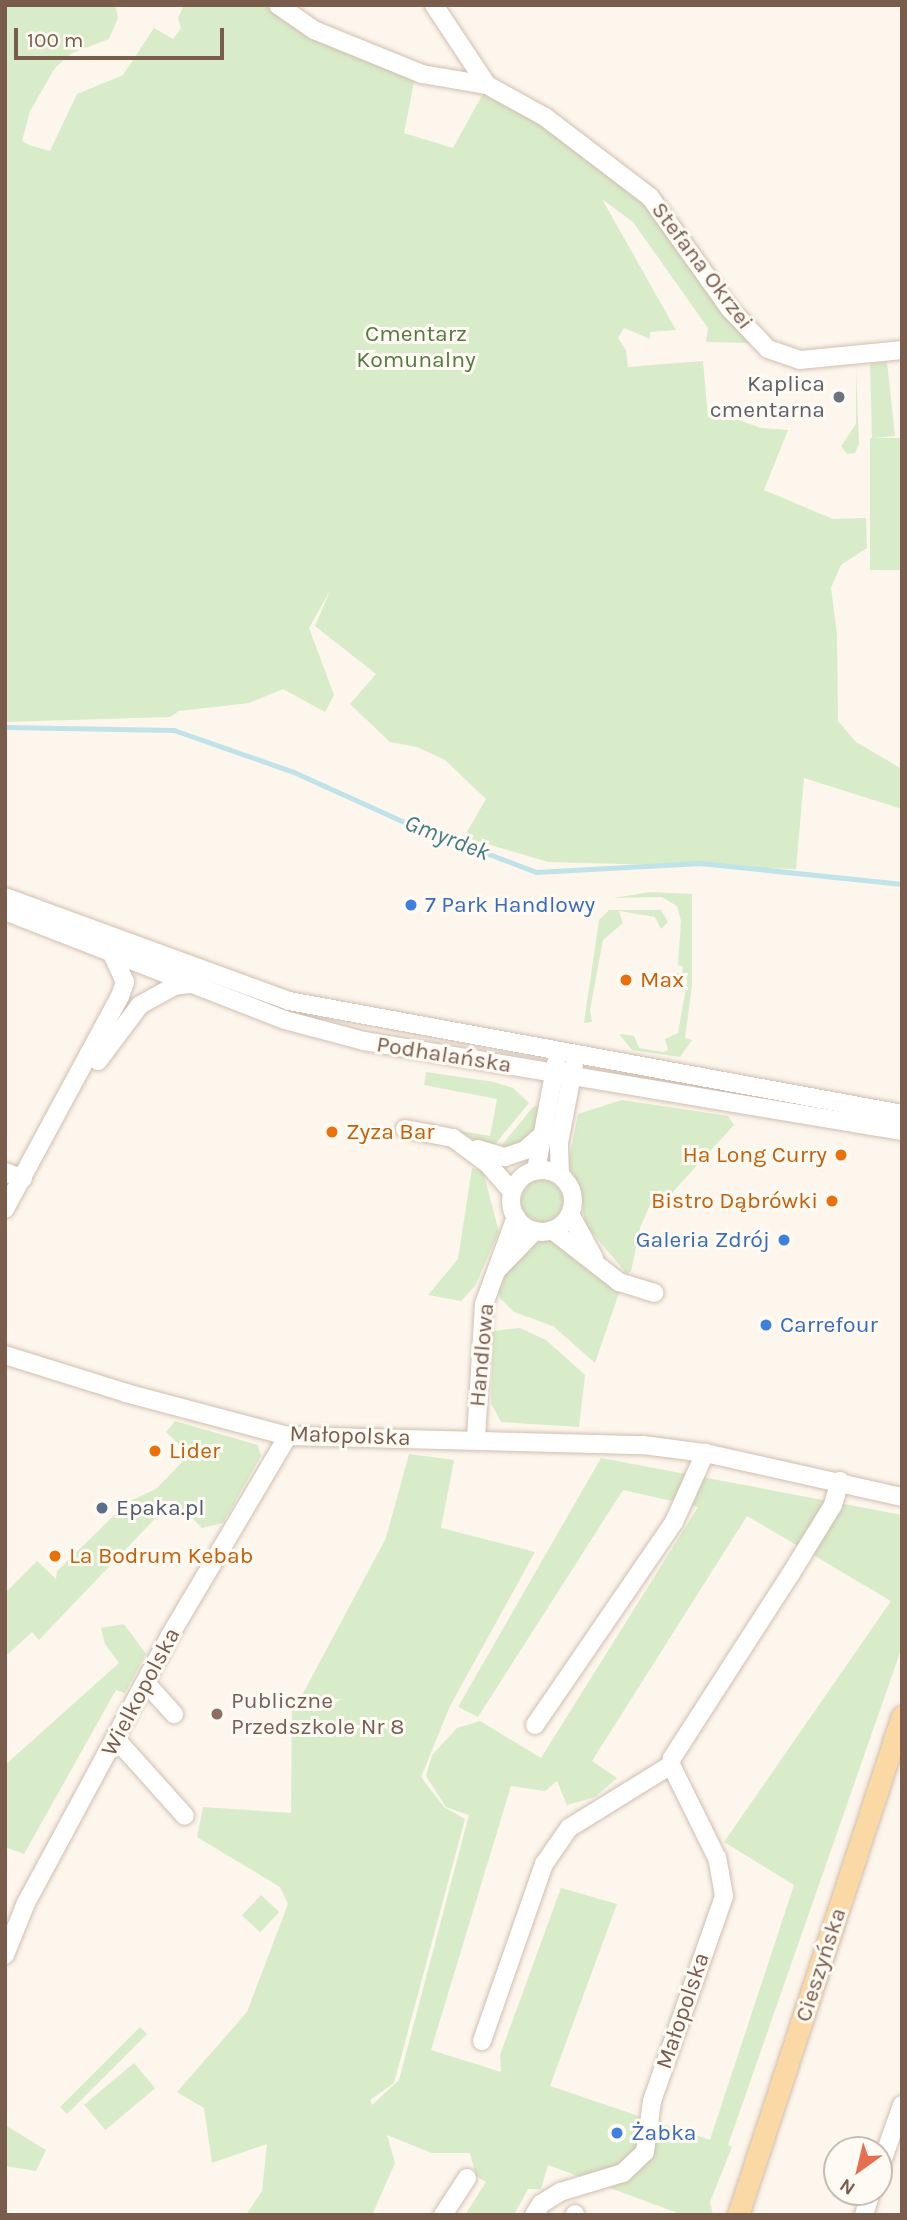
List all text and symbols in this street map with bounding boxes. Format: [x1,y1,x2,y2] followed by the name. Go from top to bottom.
[18,14,228,58] scale bar
[27,28,84,52] text: 100 m
[645,197,759,335] street label: Stefana Okrzei
[356,320,476,374] park label: Cmentarz Komunalny
[710,370,825,424] place label: Kaplica cmentarna
[831,389,847,405] marker: Kaplica cmentarna
[400,809,494,867] water label: Gmyrdek
[425,891,595,919] place label: 7 Park Handlowy
[403,897,419,913] marker: 7 Park Handlowy
[640,966,684,994] place label: Max
[618,972,634,988] marker: Max
[375,1031,513,1079] street label: Podhalańska
[346,1118,435,1146] place label: Zyza Bar
[324,1124,340,1140] marker: Zyza Bar
[682,1141,827,1169] place label: Ha Long Curry
[833,1147,849,1163] marker: Ha Long Curry
[651,1187,818,1215] place label: Bistro Dąbrówki
[824,1193,840,1209] marker: Bistro Dąbrówki
[636,1226,770,1254] place label: Galeria Zdrój
[776,1232,792,1248] marker: Galeria Zdrój
[464,1302,500,1408] street label: Handlowa
[780,1311,878,1339] place label: Carrefour
[758,1317,774,1333] marker: Carrefour
[289,1420,411,1452] street label: Małopolska
[169,1437,220,1465] place label: Lider
[147,1443,163,1459] marker: Lider
[116,1494,205,1522] place label: Epaka.pl
[94,1500,110,1516] marker: Epaka.pl
[69,1542,253,1570] place label: La Bodrum Kebab
[47,1548,63,1564] marker: La Bodrum Kebab
[96,1623,186,1761] street label: Wielkopolska
[231,1687,404,1741] place label: Publiczne Przedszkole Nr 8
[209,1706,225,1722] marker: Publiczne Przedszkole Nr 8
[790,1905,852,2025] street label: Cieszyńska
[650,1949,716,2073] street label: Małopolska
[631,2119,697,2147] place label: Żabka
[609,2125,625,2141] marker: Żabka
[823,2136,893,2206] north arrow
[836,2174,859,2200] text: N

